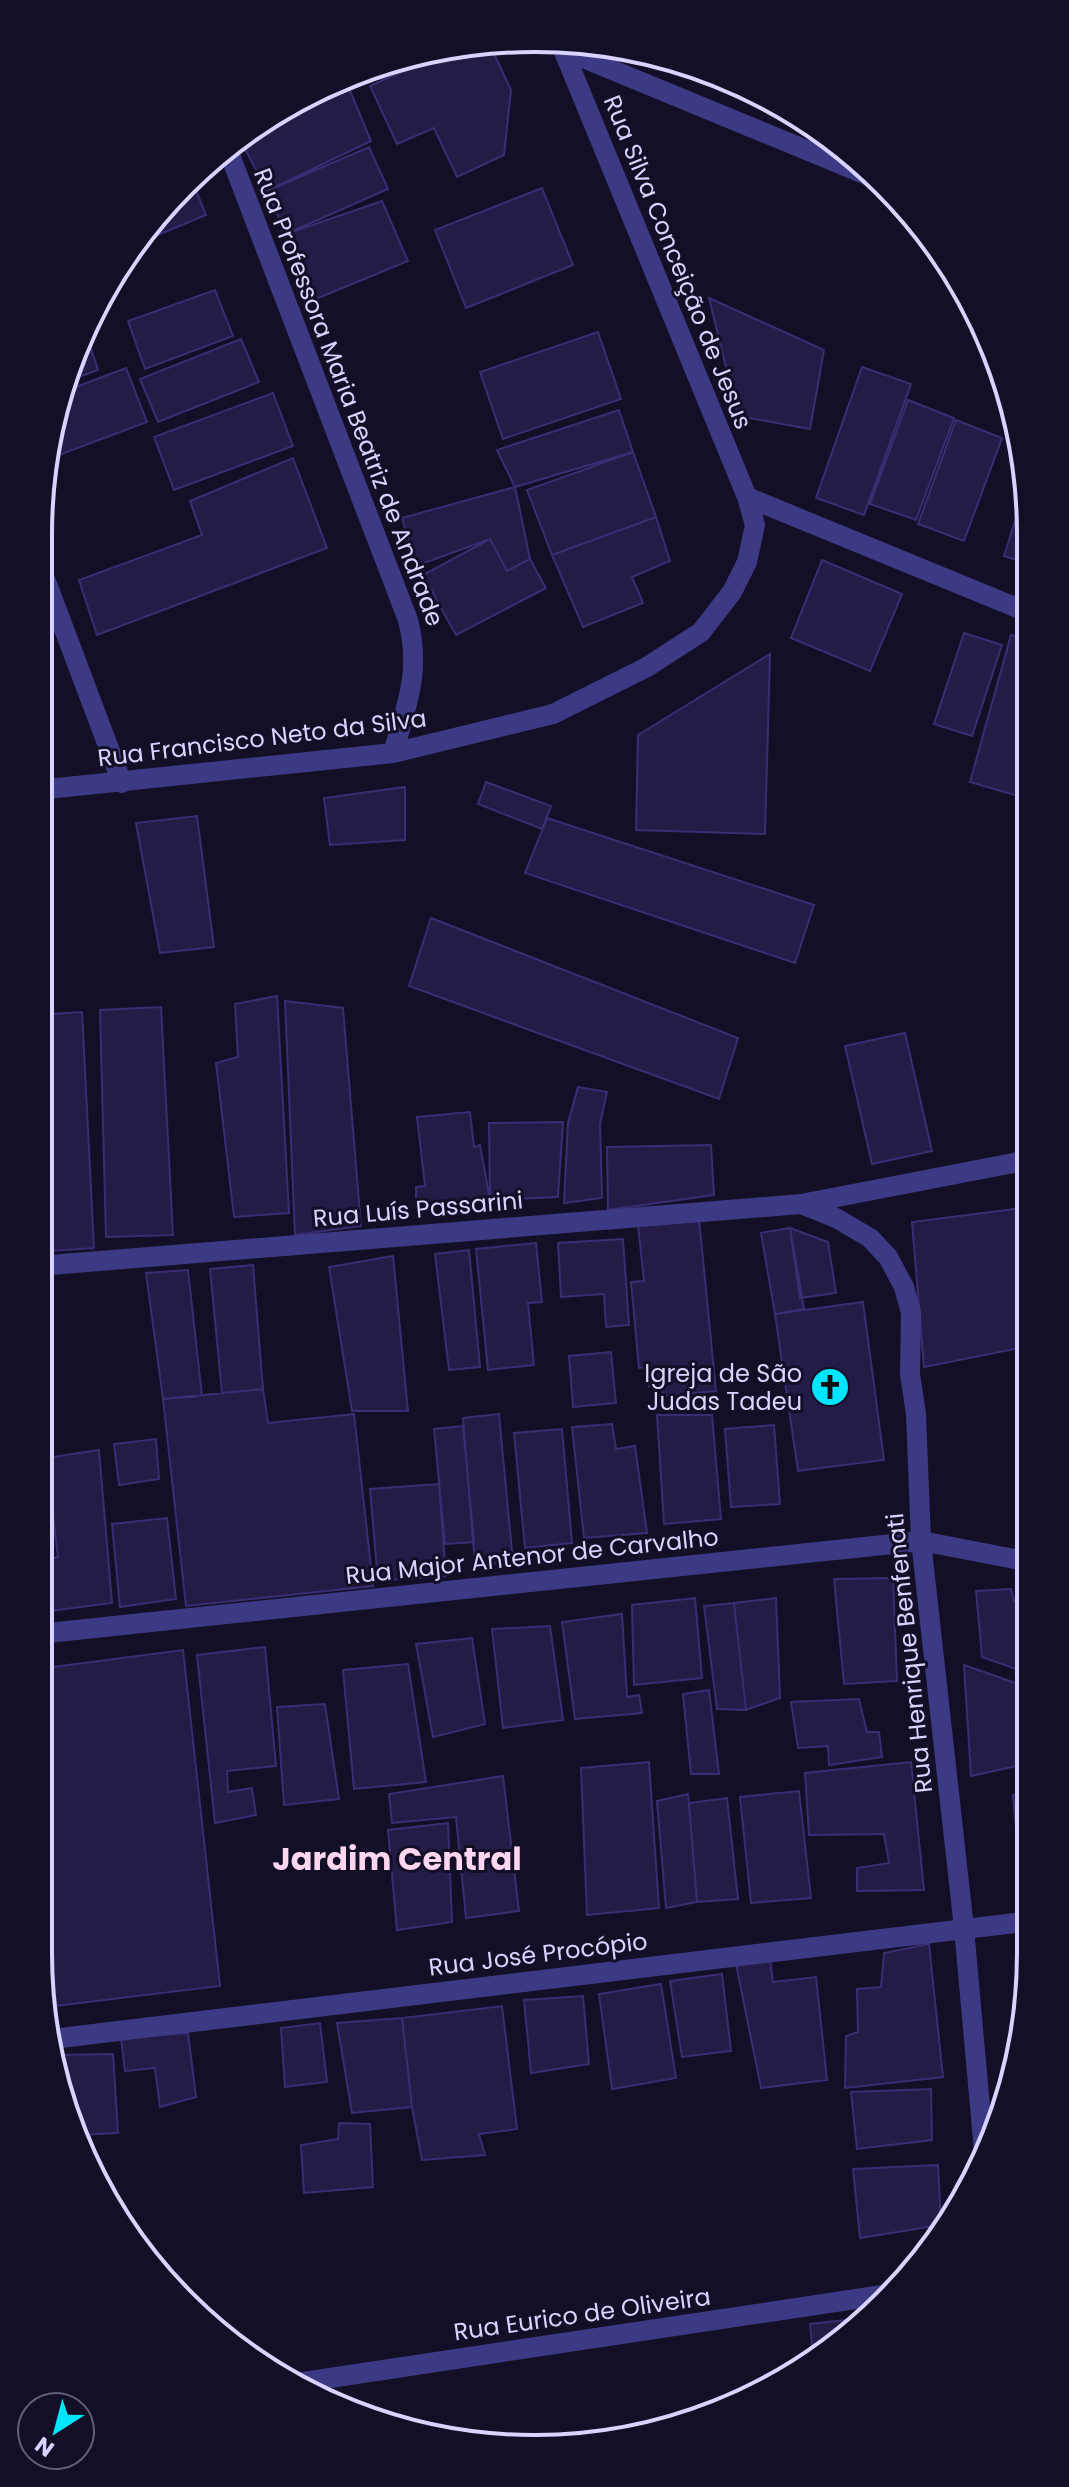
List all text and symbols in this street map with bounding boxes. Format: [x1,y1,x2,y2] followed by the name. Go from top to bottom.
[596,90,760,434] street label: Rua Silva Conceição de Jesus
[246,163,452,631] street label: Rua Professora Maria Beatriz de Andrade
[96,701,428,775] street label: Rua Francisco Neto da Silva
[312,1183,524,1235] street label: Rua Luís Passarini
[644,1357,802,1418] place label: Igreja de São Judas Tadeu
[809,1366,851,1408] church icon: Igreja de São Judas Tadeu
[878,1511,940,1795] street label: Rua Henrique Benfenati
[344,1520,720,1592] street label: Rua Major Antenor de Carvalho
[272,1836,522,1881] district label: Jardim Central
[427,1924,649,1984] street label: Rua José Procópio
[451,2280,713,2348] street label: Rua Eurico de Oliveira
[16,2391,96,2471] north arrow
[29,2429,60,2464] text: N

